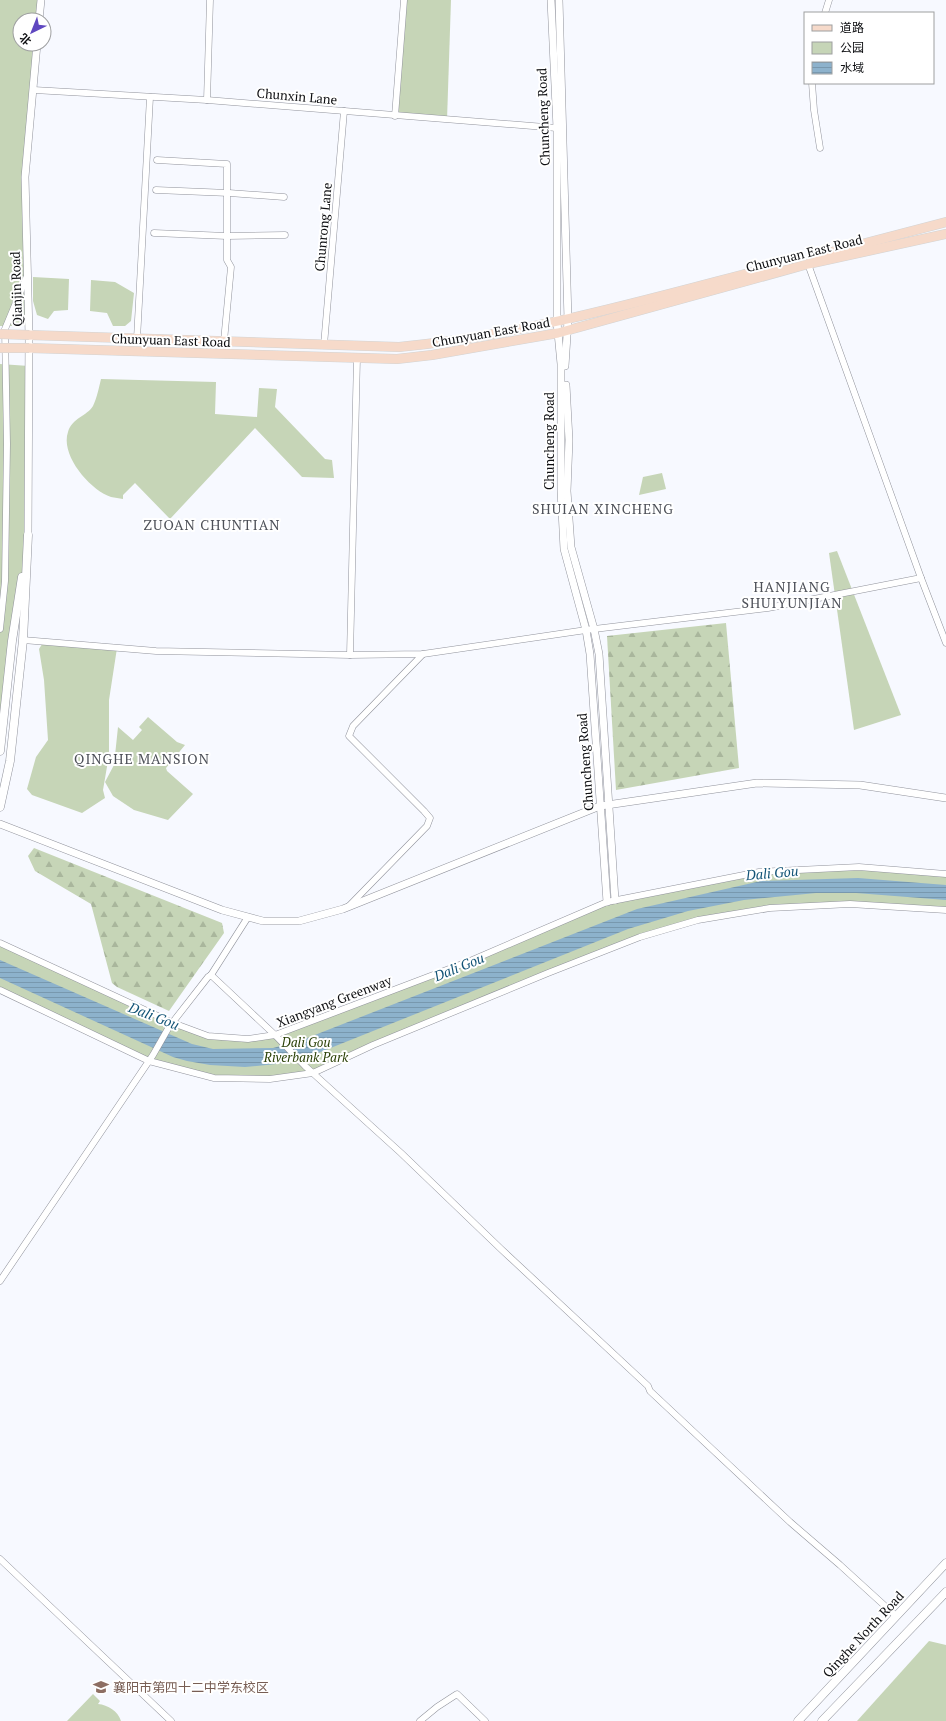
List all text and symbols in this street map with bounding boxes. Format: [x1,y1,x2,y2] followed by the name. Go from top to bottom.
[12,12,52,52] north arrow
[804,12,934,84] legend
[840,20,864,35] text: 道路
[16,30,34,48] text: 北
[840,40,864,55] text: 公园
[840,60,864,75] text: 水域
[532,68,554,166] street label: Chuncheng Road
[256,84,338,108] street label: Chunxin Lane
[310,182,336,272] street label: Chunrong Lane
[744,230,864,276] street label: Chunyuan East Road
[6,251,26,327] street label: Qianjin Road
[431,313,551,351] street label: Chunyuan East Road
[111,329,231,351] street label: Chunyuan East Road
[540,392,558,490] street label: Chuncheng Road
[532,499,674,518] district label: SHUIAN XINCHENG
[143,515,281,534] district label: ZUOAN CHUNTIAN
[741,577,843,612] district label: HANJIANG SHUIYUNJIAN
[573,712,597,812] street label: Chuncheng Road
[74,749,210,768] district label: QINGHE MANSION
[744,861,799,884] water label: Dali Gou
[430,948,487,986] water label: Dali Gou
[274,971,395,1031] street label: Xiangyang Greenway
[125,997,182,1034] water label: Dali Gou
[263,1033,349,1066] park label: Dali Gou Riverbank Park
[818,1587,908,1681] street label: Qinghe North Road
[92,1678,110,1696] school or university icon: 襄阳市第四十二中学东校区
[113,1678,269,1696] place label: 襄阳市第四十二中学东校区

